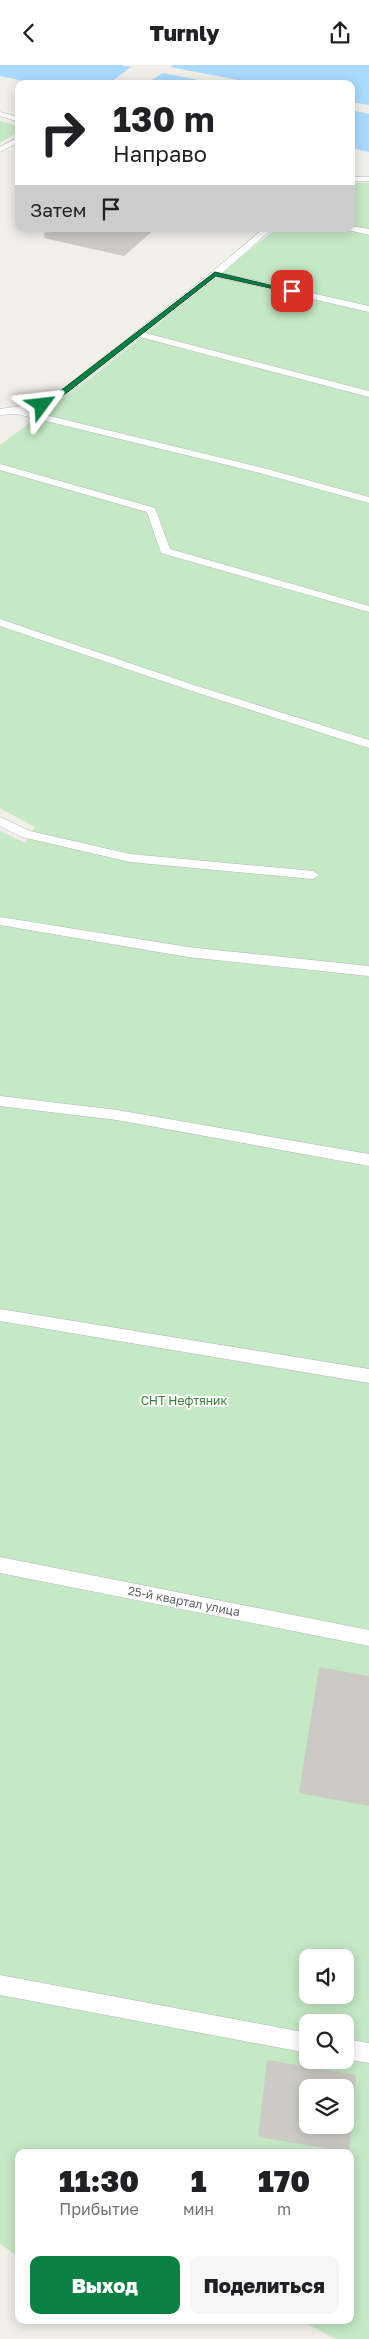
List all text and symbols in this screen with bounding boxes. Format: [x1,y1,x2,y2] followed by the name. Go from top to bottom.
[15,19,43,47] icon: back
[150,19,219,46] text: Turnly
[326,19,354,47] icon: share
[113,98,215,140] text: 130 m
[30,100,95,165] icon: right
[113,140,207,167] text: Направо
[97,195,125,223] icon: arrive
[30,198,87,221] text: Затем
[271,270,313,312] pin
[278,277,306,305] icon: arrive
[15,378,67,430] position arrow
[141,1393,227,1408] park label: СНТ Нефтяник
[127,1583,241,1619] street label: 25-й квартал улица
[299,1949,354,2134] map controls
[299,1949,354,2004] button: sound
[299,2014,354,2069] button: search
[299,2079,354,2134] button: layers
[59,2163,139,2199] text: 11:30
[191,2163,207,2199] text: 1
[258,2163,310,2199] text: 170
[59,2199,139,2219] text: Прибытие
[183,2199,214,2219] text: мин
[277,2199,291,2219] text: m
[30,2256,180,2314] button: Выход
[190,2256,339,2314] button: Поделиться

